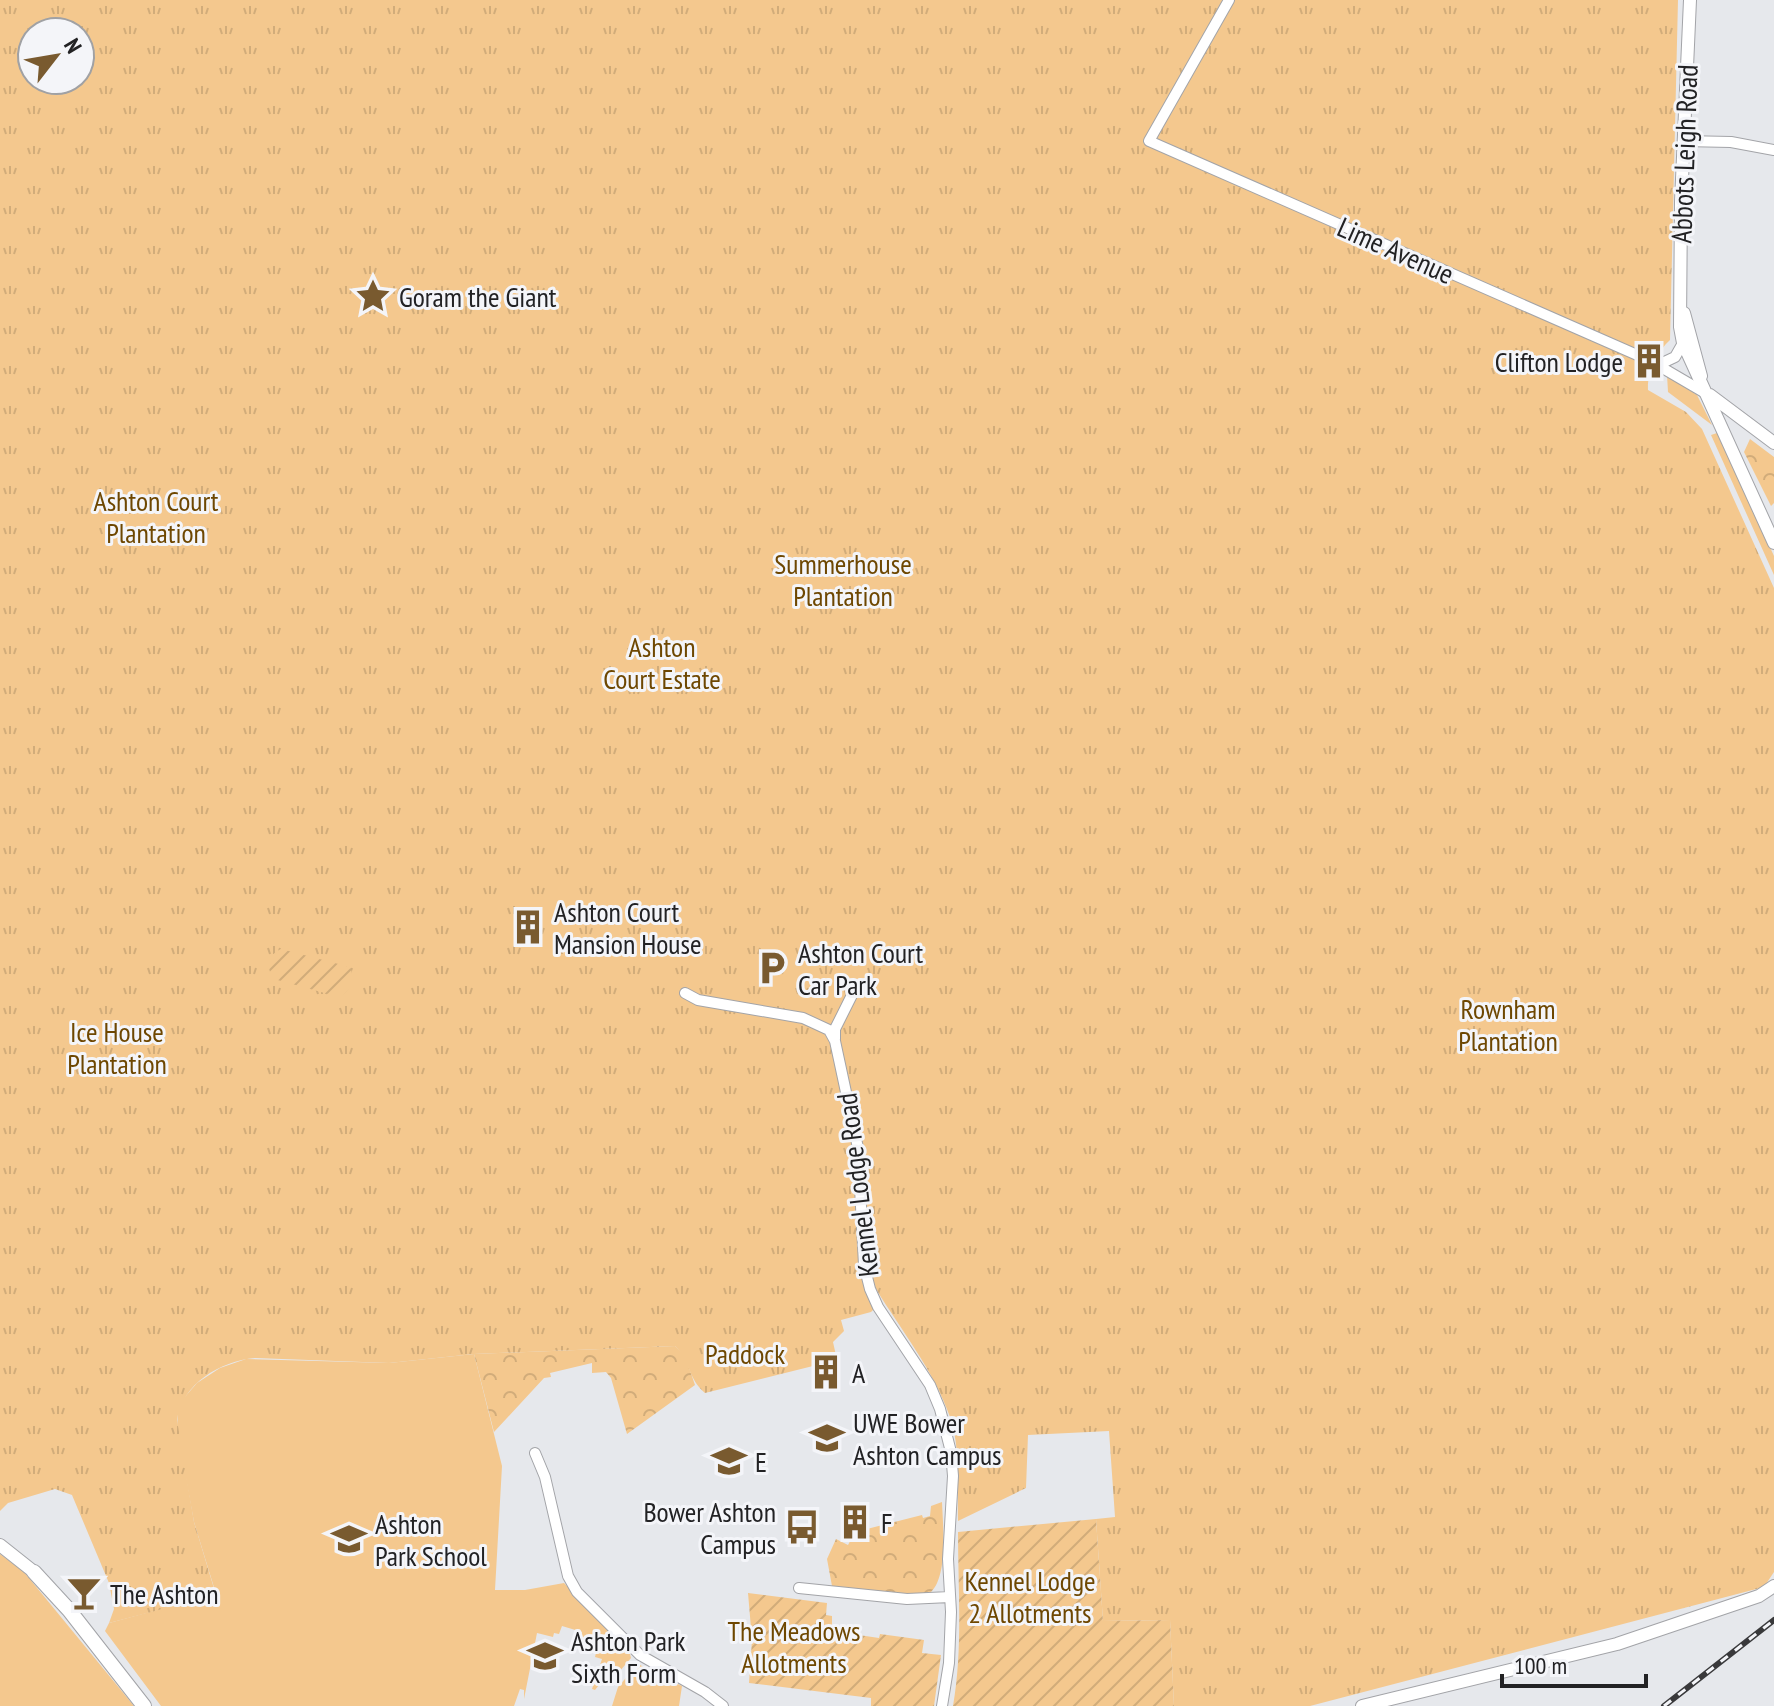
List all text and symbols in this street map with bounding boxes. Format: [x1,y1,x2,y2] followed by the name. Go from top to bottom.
[16,16,96,96] north arrow
[58,33,88,58] text: N
[1662,64,1706,244] street label: Abbots Leigh Road
[1332,208,1460,292] street label: Lime Avenue
[354,277,392,315] place icon: Goram the Giant
[399,278,557,315] place label: Goram the Giant
[1630,342,1668,380] building icon: Clifton Lodge
[1495,343,1623,380] place label: Clifton Lodge
[93,482,219,551] park label: Ashton Court Plantation
[774,545,912,614] park label: Summerhouse Plantation
[603,628,721,697] park label: Ashton Court Estate
[554,893,701,962] place label: Ashton Court Mansion House
[509,908,547,946] building icon: Ashton Court Mansion House
[798,934,923,1003] place label: Ashton Court Car Park
[753,949,791,987] parking icon: Ashton Court Car Park
[1458,990,1558,1059] park label: Rownham Plantation
[67,1013,167,1082] park label: Ice House Plantation
[827,1091,887,1279] street label: Kennel Lodge Road
[705,1335,785,1372] park label: Paddock
[807,1353,845,1391] building icon: A
[852,1354,866,1391] place label: A
[853,1404,1002,1473] place label: UWE Bower Ashton Campus
[808,1419,846,1457] school or university icon: UWE Bower Ashton Campus
[710,1442,748,1480] school or university icon: E
[755,1443,767,1480] place label: E
[643,1493,776,1562] place label: Bower Ashton Campus
[836,1503,874,1541] building icon: F
[881,1504,893,1541] place label: F
[375,1505,487,1574] place label: Ashton Park School
[783,1508,821,1546] bus stop icon: Bower Ashton Campus
[330,1520,368,1558] school or university icon: Ashton Park School
[964,1562,1096,1631] park label: Kennel Lodge 2 Allotments
[65,1574,103,1612] bar icon: The Ashton
[110,1575,218,1612] place label: The Ashton
[728,1612,860,1681] park label: The Meadows Allotments
[571,1622,686,1691] place label: Ashton Park Sixth Form
[526,1637,564,1675] school or university icon: Ashton Park Sixth Form
[1502,1638,1646,1688] scale bar
[1514,1650,1567,1681] text: 100 m

